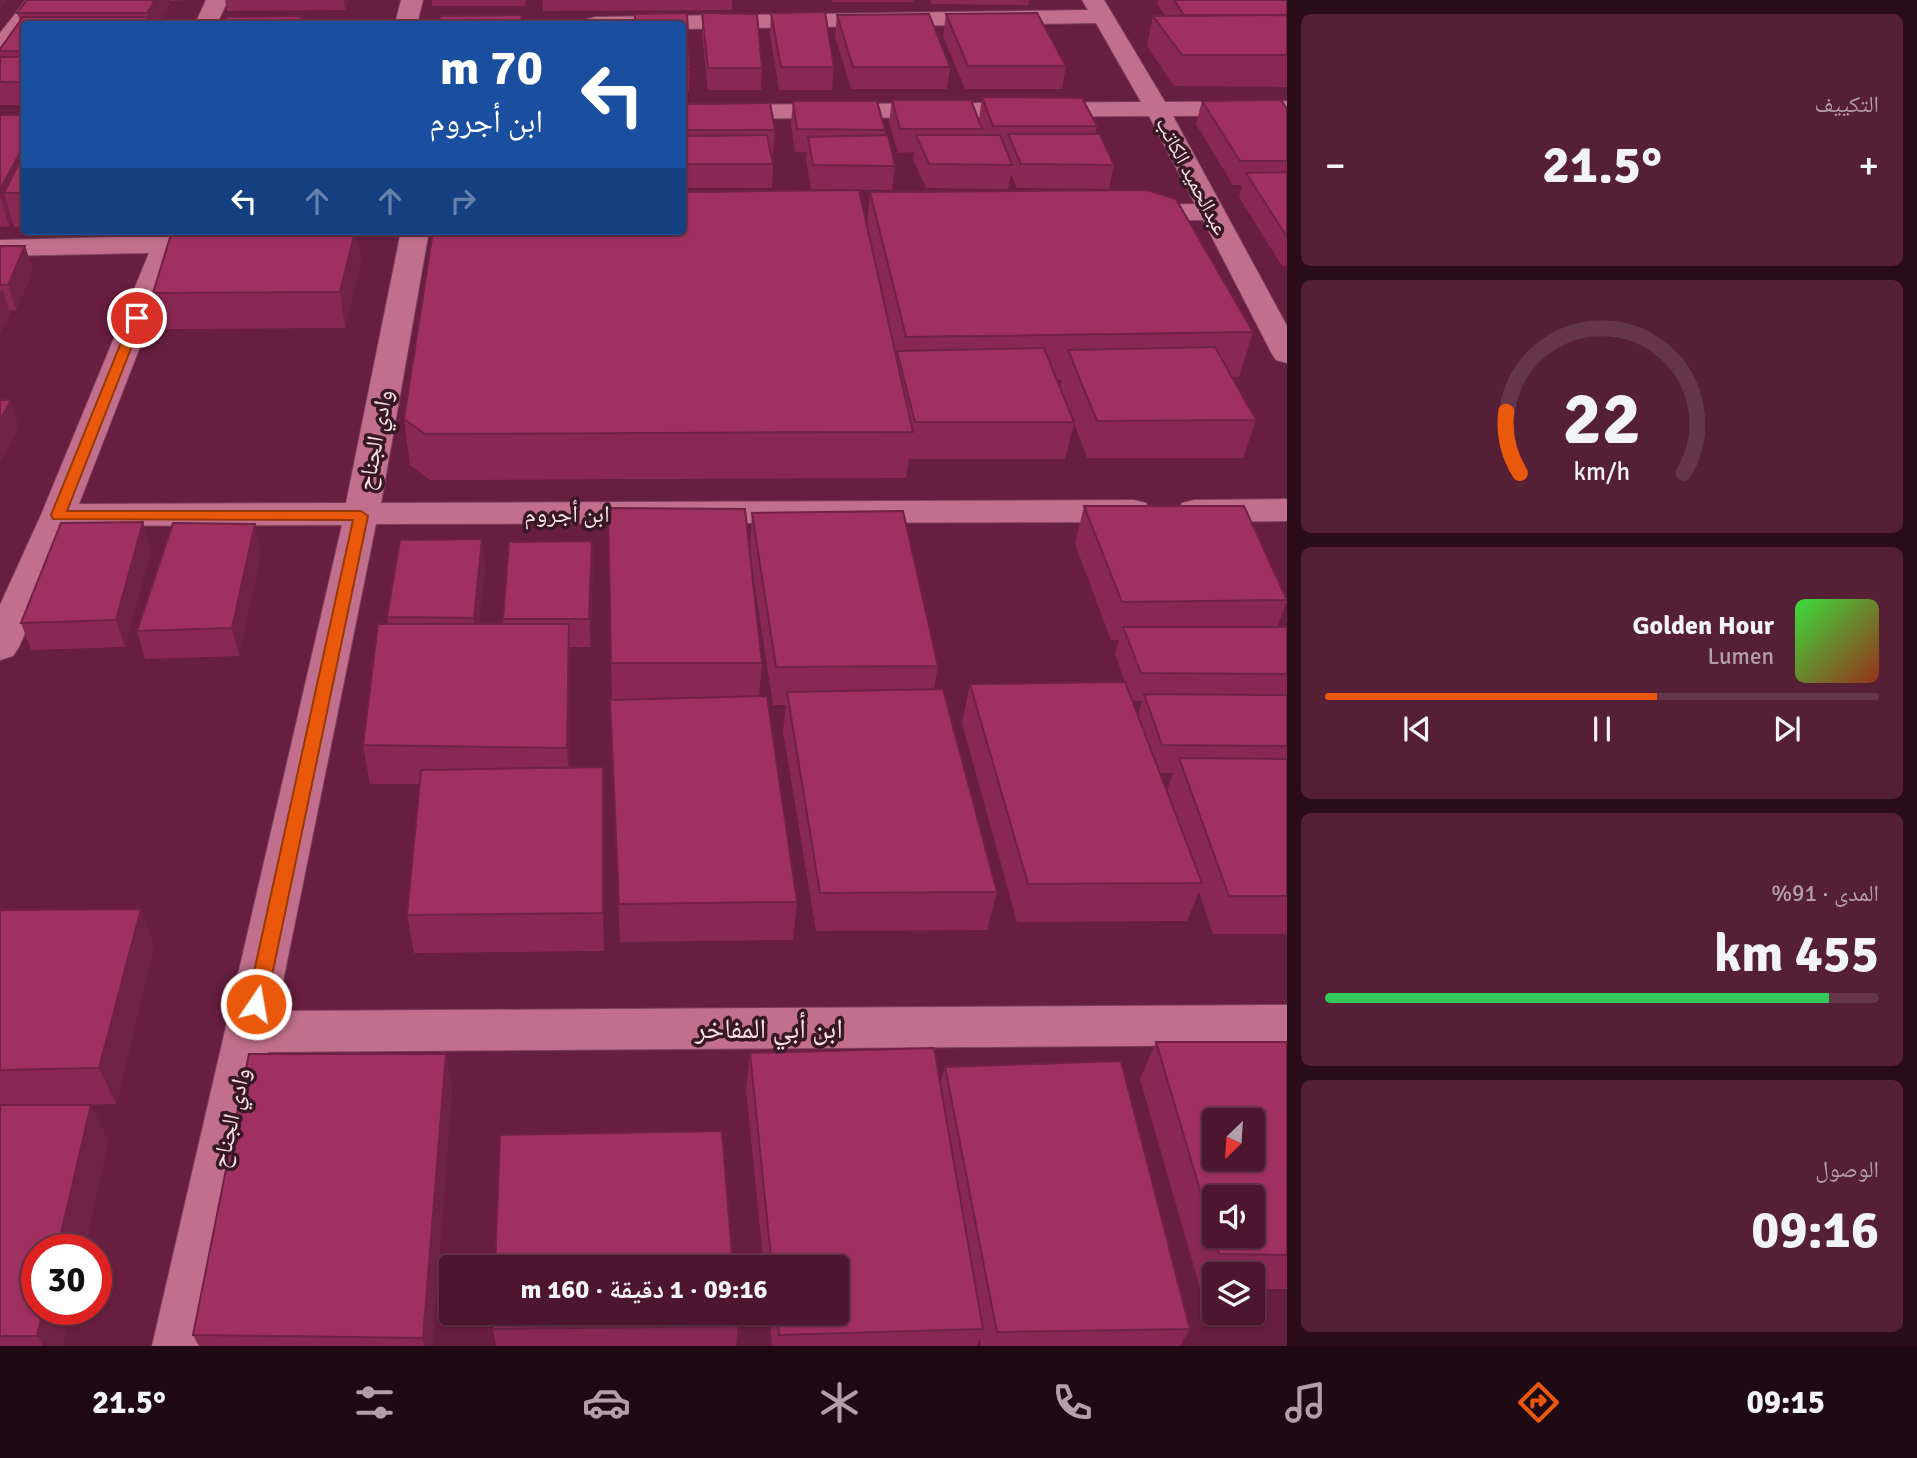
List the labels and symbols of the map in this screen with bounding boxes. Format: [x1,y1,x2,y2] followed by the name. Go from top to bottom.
[1150,113,1234,240] street label: عبدالحميد الكاتب
[107,288,167,348] pin
[351,387,403,494] street label: وادي الجناح
[524,499,610,530] street label: ابن أجروم
[219,967,293,1041] position arrow
[694,1011,843,1051] street label: ابن أبي المفاخر
[205,1065,261,1172] street label: وادي الجناح
[1202,1108,1265,1171] north arrow
[21,1234,112,1325] speed limit sign: 30

